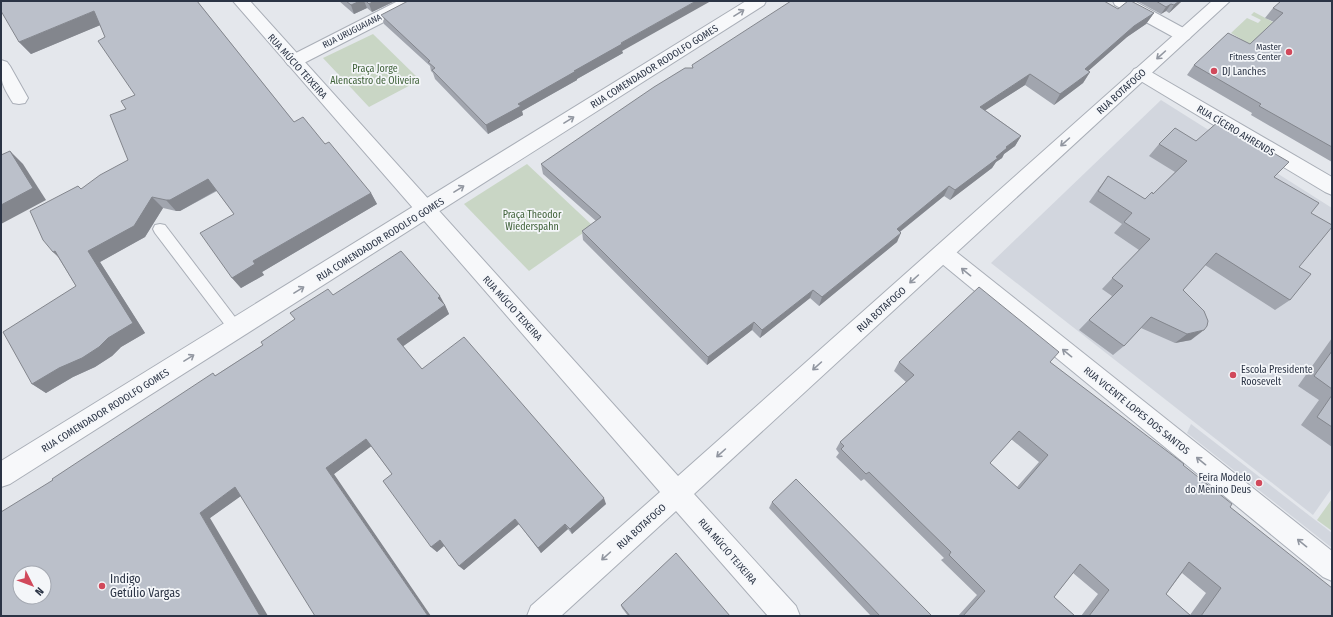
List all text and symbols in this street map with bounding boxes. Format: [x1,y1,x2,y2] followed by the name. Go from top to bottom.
[733,9,744,18] one-way arrow
[321,12,383,50] street label: RUA URUGUAIANA
[589,22,721,111] street label: RUA COMENDADOR RODOLFO GOMES
[265,30,331,102] street label: RUA MÚCIO TEIXEIRA
[1229,42,1282,62] place label: Master Fitness Center
[1284,47,1294,57] marker: Master Fitness Center
[1156,50,1166,59] one-way arrow
[330,63,420,87] park label: Praça Jorge Alencastro de Oliveira
[1209,66,1219,76] marker: DJ Lanches
[1222,66,1266,78] place label: DJ Lanches
[1095,67,1149,117] street label: RUA BOTAFOGO
[1194,101,1278,159] street label: RUA CÍCERO AHRENDS
[563,116,574,124] one-way arrow
[1060,137,1070,146] one-way arrow
[453,185,464,193] one-way arrow
[315,195,447,284] street label: RUA COMENDADOR RODOLFO GOMES
[503,209,562,233] park label: Praça Theodor Wiederspahn
[960,267,971,276] one-way arrow
[480,272,546,344] street label: RUA MÚCIO TEIXEIRA
[909,275,919,284] one-way arrow
[293,285,305,293] one-way arrow
[855,285,909,335] street label: RUA BOTAFOGO
[1061,349,1072,358] one-way arrow
[183,354,194,363] one-way arrow
[812,362,822,371] one-way arrow
[1081,364,1192,457] street label: RUA VICENTE LOPES DOS SANTOS
[1241,364,1313,388] place label: Escola Presidente Roosevelt
[40,366,172,455] street label: RUA COMENDADOR RODOLFO GOMES
[1228,370,1238,380] marker: Escola Presidente Roosevelt
[715,449,726,458] one-way arrow
[1195,457,1206,466] one-way arrow
[1185,472,1251,496] place label: Feira Modelo do Menino Deus
[1254,478,1264,488] marker: Feira Modelo do Menino Deus
[615,502,669,552] street label: RUA BOTAFOGO
[696,515,761,587] street label: RUA MÚCIO TEIXEIRA
[1296,539,1307,547] one-way arrow
[601,552,612,561] one-way arrow
[12,565,52,605] north arrow
[110,572,180,600] place label: Indigo Getúlio Vargas
[97,581,107,591] marker: Indigo Getúlio Vargas
[32,585,46,598] text: N

